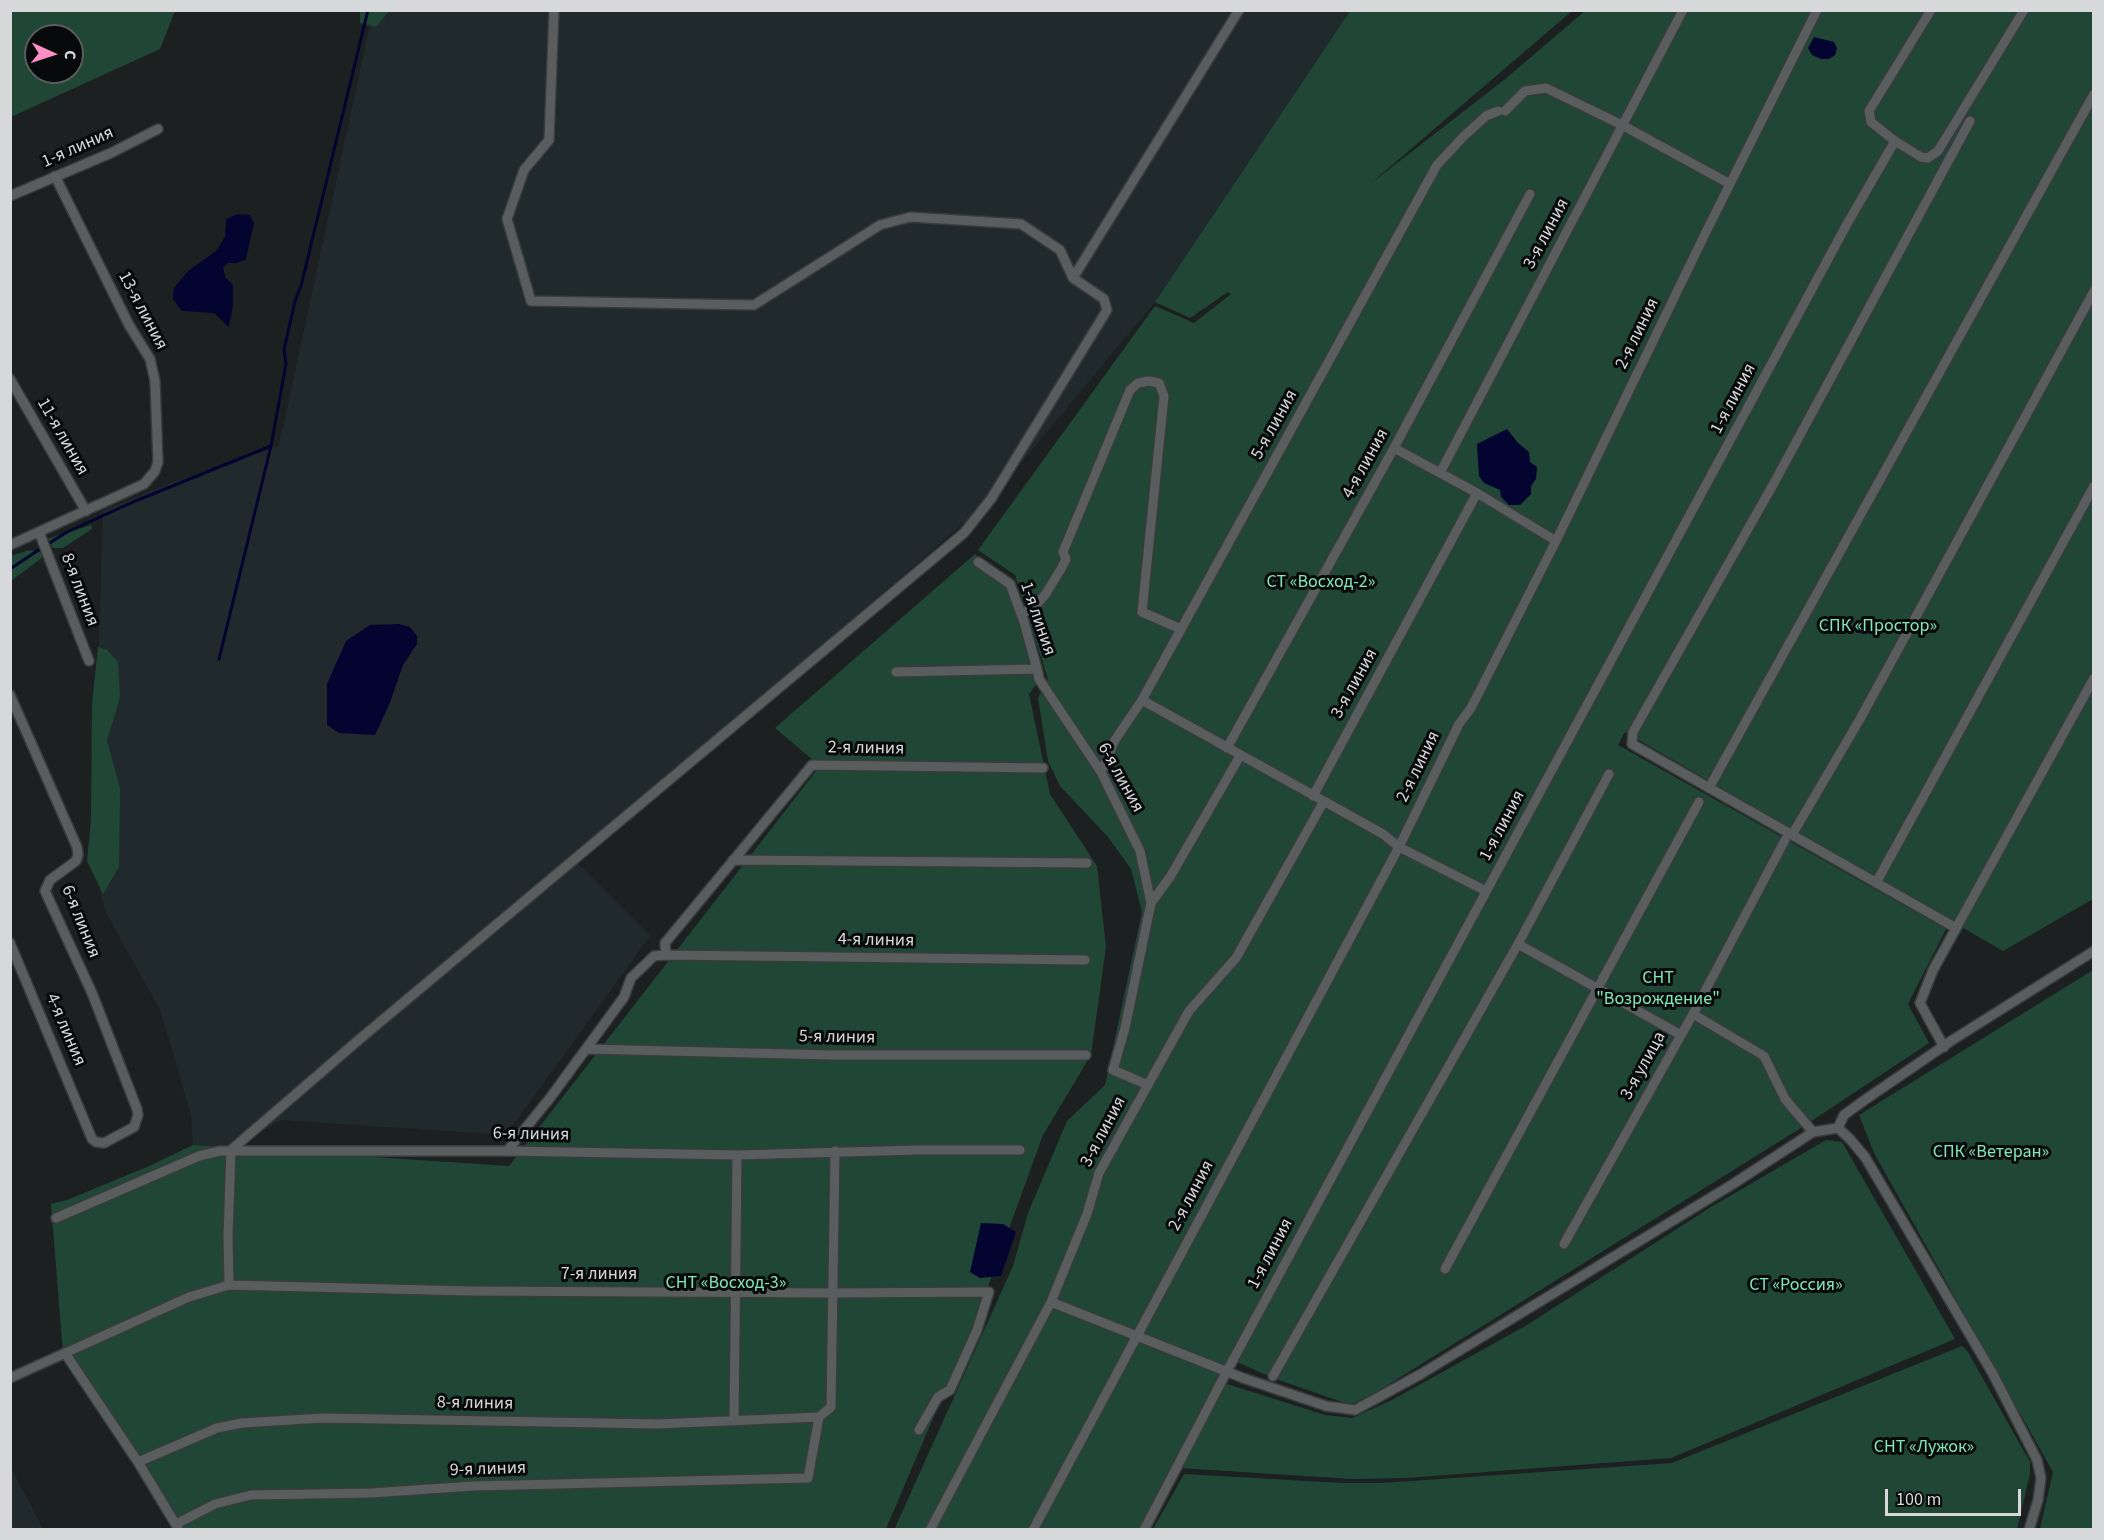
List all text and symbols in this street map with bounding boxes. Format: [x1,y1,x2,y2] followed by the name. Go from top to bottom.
[24,24,84,84] north arrow
[59,50,81,60] text: С
[39,123,117,173] street label: 1-я линия
[1520,195,1574,273] street label: 3-я линия
[112,268,172,354] street label: 13-я линия
[1612,295,1664,373] street label: 2-я линия
[1707,360,1761,438] street label: 1-я линия
[1247,386,1303,464] street label: 5-я линия
[31,395,93,479] street label: 11-я линия
[1338,425,1394,503] street label: 4-я линия
[55,550,103,630] street label: 8-я линия
[1267,572,1375,594] park label: СТ «Восход-2»
[1014,579,1060,659] street label: 1-я линия
[1819,616,1937,638] park label: СПК «Простор»
[1327,645,1383,723] street label: 3-я линия
[1393,728,1445,806] street label: 2-я линия
[828,738,904,760] street label: 2-я линия
[1092,739,1148,817] street label: 6-я линия
[1476,787,1530,865] street label: 1-я линия
[56,882,104,962] street label: 6-я линия
[838,930,914,952] street label: 4-я линия
[1596,968,1720,1010] park label: СНТ "Возрождение"
[40,991,90,1069] street label: 4-я линия
[799,1027,875,1049] street label: 5-я линия
[1617,1028,1671,1104] street label: 3-я улица
[1077,1093,1131,1171] street label: 3-я линия
[493,1124,569,1146] street label: 6-я линия
[1933,1142,2049,1164] park label: СПК «Ветеран»
[1165,1157,1219,1235] street label: 2-я линия
[1244,1215,1298,1293] street label: 1-я линия
[561,1264,637,1286] street label: 7-я линия
[666,1273,786,1295] park label: СНТ «Восход-3»
[1749,1275,1843,1297] park label: СТ «Россия»
[437,1393,513,1415] street label: 8-я линия
[1874,1437,1974,1459] park label: СНТ «Лужок»
[449,1458,527,1482] street label: 9-я линия
[1888,1477,2024,1515] scale bar
[1896,1487,1941,1512] text: 100 m

